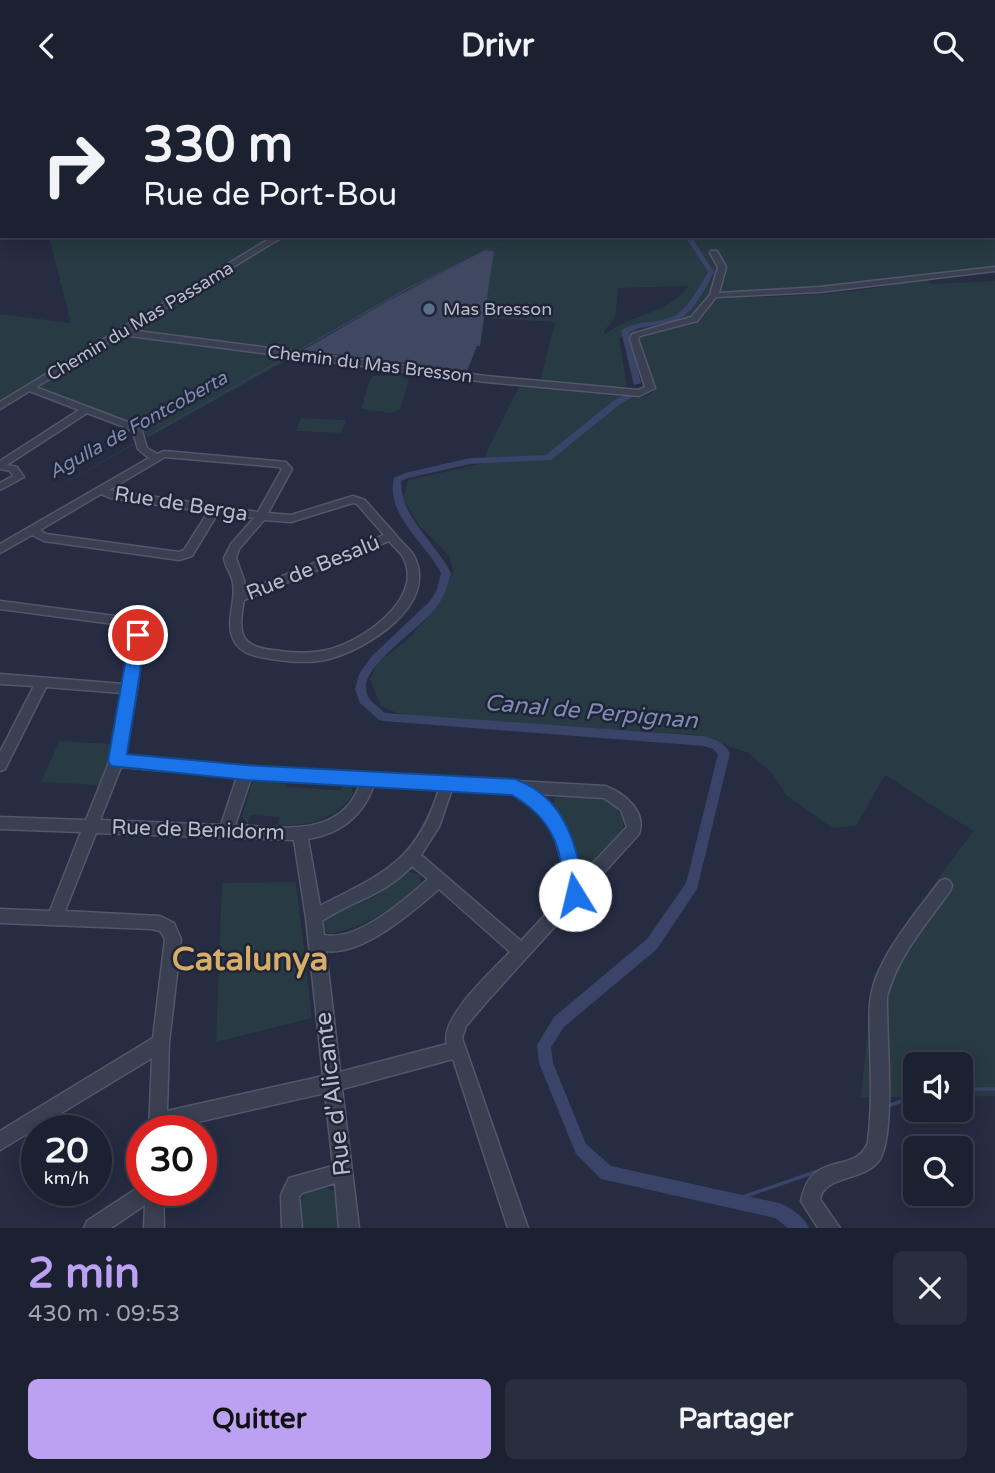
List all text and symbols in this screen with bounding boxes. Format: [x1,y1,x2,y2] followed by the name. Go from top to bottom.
[28,27,66,65] icon: back
[461,27,534,65] text: Drivr
[929,27,967,65] icon: search
[143,116,293,175] text: 330 m
[28,119,119,210] icon: right
[143,176,397,214] text: Rue de Port-Bou
[43,256,237,386] street label: Chemin du Mas Passama
[443,298,552,320] place label: Mas Bresson
[421,301,437,317] marker: Mas Bresson
[266,340,474,388] street label: Chemin du Mas Bresson
[45,366,232,483] water label: Agulla de Fontcoberta
[112,481,250,527] street label: Rue de Berga
[243,530,383,606] street label: Rue de Besalú
[108,605,168,665] pin
[119,616,157,654] icon: arrive
[483,689,700,735] water label: Canal de Perpignan
[111,814,285,846] street label: Rue de Benidorm
[538,858,612,932] position arrow
[172,940,328,979] district label: Catalunya
[309,1010,357,1178] street label: Rue d'Alicante
[903,1052,973,1206] map controls
[903,1052,973,1122] button: sound
[126,1115,217,1206] speed limit sign: 30
[45,1130,88,1172] text: 20
[903,1136,973,1206] button: search
[44,1167,89,1189] text: km/h
[28,1248,140,1299] text: 2 min
[893,1251,967,1325] button: close
[28,1300,180,1328] text: 430 m · 09:53
[28,1379,491,1459] button: Quitter
[505,1379,967,1459] button: Partager

